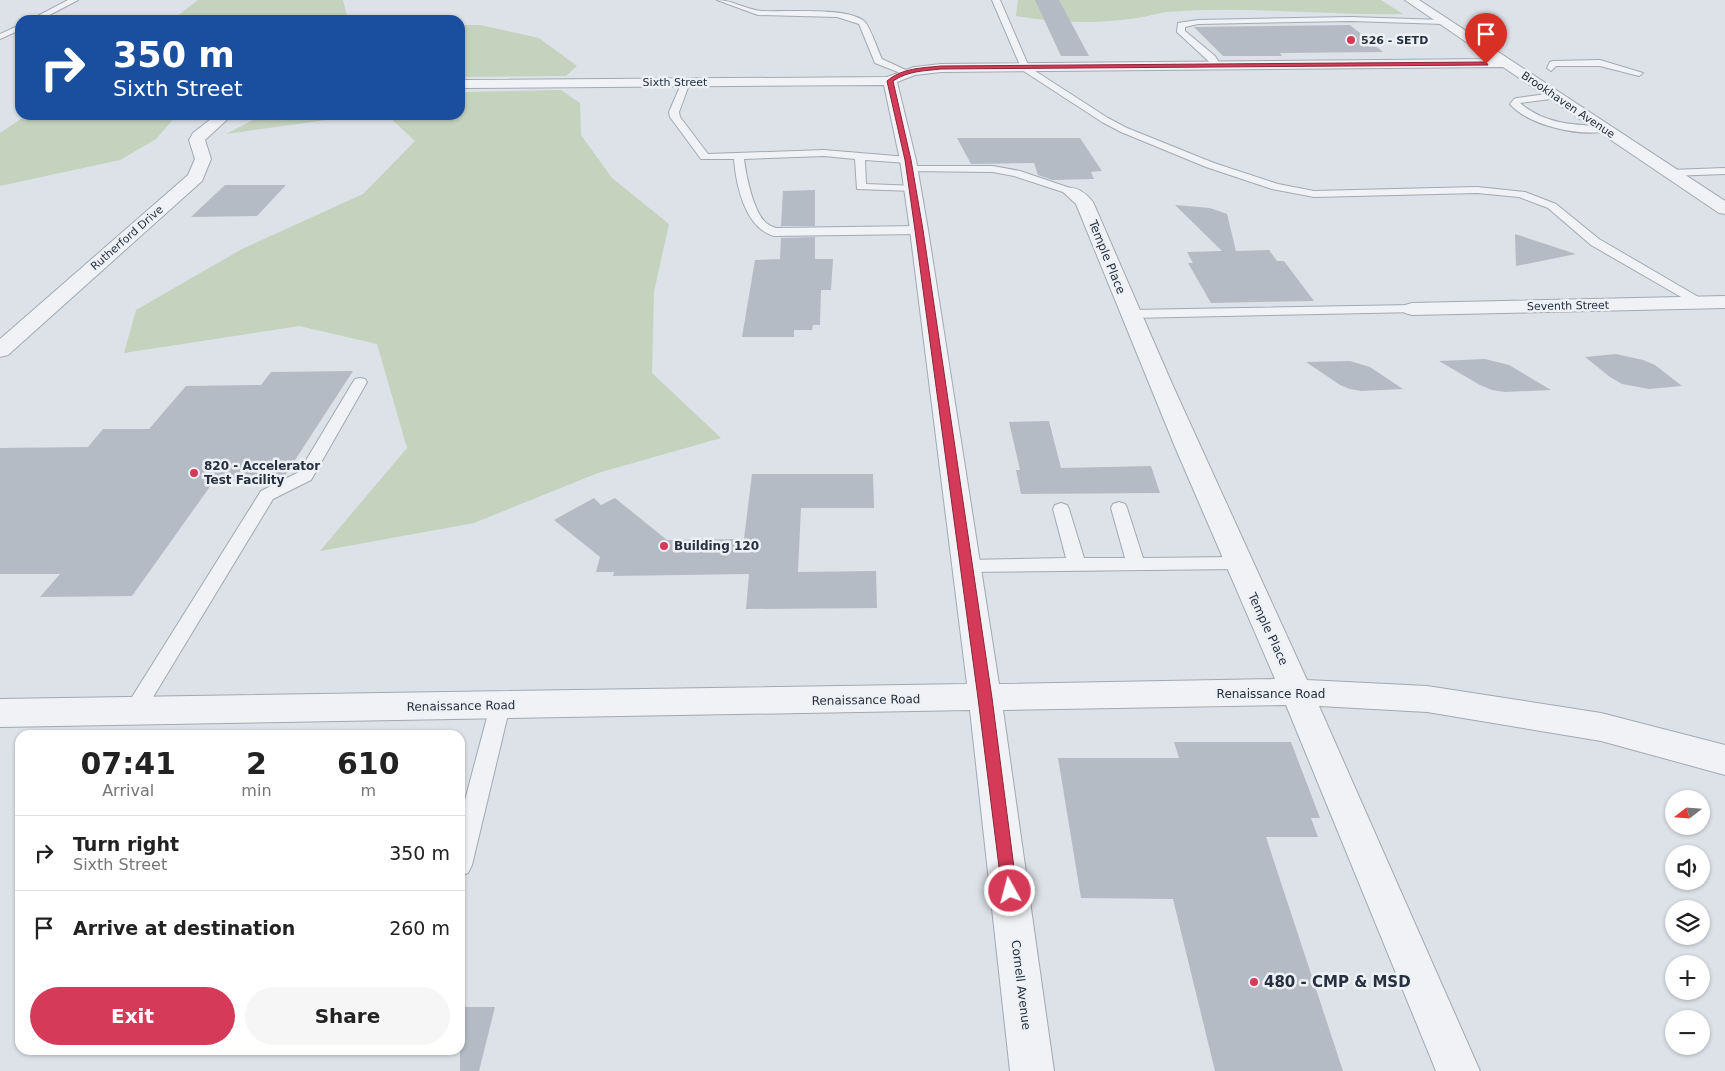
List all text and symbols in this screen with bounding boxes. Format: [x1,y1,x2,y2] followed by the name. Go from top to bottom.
[1465,13,1507,64] pin
[1472,20,1500,48] icon: arrive
[1345,34,1357,46] marker: 526 - SETD
[1361,34,1428,47] place label: 526 - SETD
[30,35,95,100] icon: right
[113,35,235,75] text: 350 m
[1519,69,1617,141] street label: Brookhaven Avenue
[113,76,243,101] text: Sixth Street
[643,76,708,89] street label: Sixth Street
[88,203,166,273] street label: Rutherford Drive
[1085,217,1128,296] street label: Temple Place
[1527,299,1610,313] street label: Seventh Street
[204,459,320,487] place label: 820 - Accelerator Test Facility
[188,467,200,479] marker: 820 - Accelerator Test Facility
[674,539,759,553] place label: Building 120
[658,540,670,552] marker: Building 120
[1245,590,1291,667] street label: Temple Place
[1217,687,1325,701] street label: Renaissance Road
[811,692,921,708] street label: Renaissance Road
[406,698,516,714] street label: Renaissance Road
[80,746,176,781] text: 07:41
[246,746,267,781] text: 2
[337,746,400,781] text: 610
[102,781,154,800] text: Arrival
[241,781,272,800] text: min
[360,781,376,800] text: m
[1665,790,1710,835] north arrow
[1665,790,1710,1055] map controls
[73,833,179,855] text: Turn right
[30,839,58,867] icon: right
[389,842,450,864] text: 350 m
[1665,845,1710,890] button: sound
[73,855,167,874] text: Sixth Street
[983,864,1035,916] position arrow
[1665,900,1710,945] button: layers
[30,914,58,942] icon: arrive
[73,917,295,939] text: Arrive at destination
[389,917,450,939] text: 260 m
[1009,939,1033,1031] street label: Cornell Avenue
[1665,955,1710,1000] button: +
[1264,973,1411,991] place label: 480 - CMP & MSD
[1248,976,1260,988] marker: 480 - CMP & MSD
[30,987,235,1045] button: Exit
[245,987,450,1045] button: Share
[1665,1010,1710,1055] button: −

